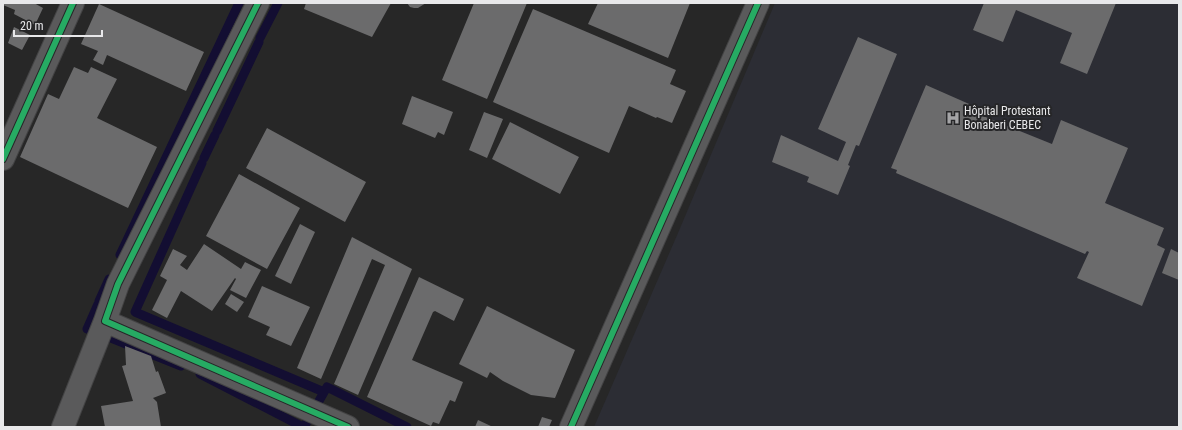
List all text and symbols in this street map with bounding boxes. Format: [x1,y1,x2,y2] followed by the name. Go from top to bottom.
[14,12,102,38] scale bar
[20,19,44,33] text: 20 m
[964,104,1051,132] place label: Hôpital Protestant Bonaberi CEBEC
[945,110,961,126] hospital icon: Hôpital Protestant Bonaberi CEBEC

